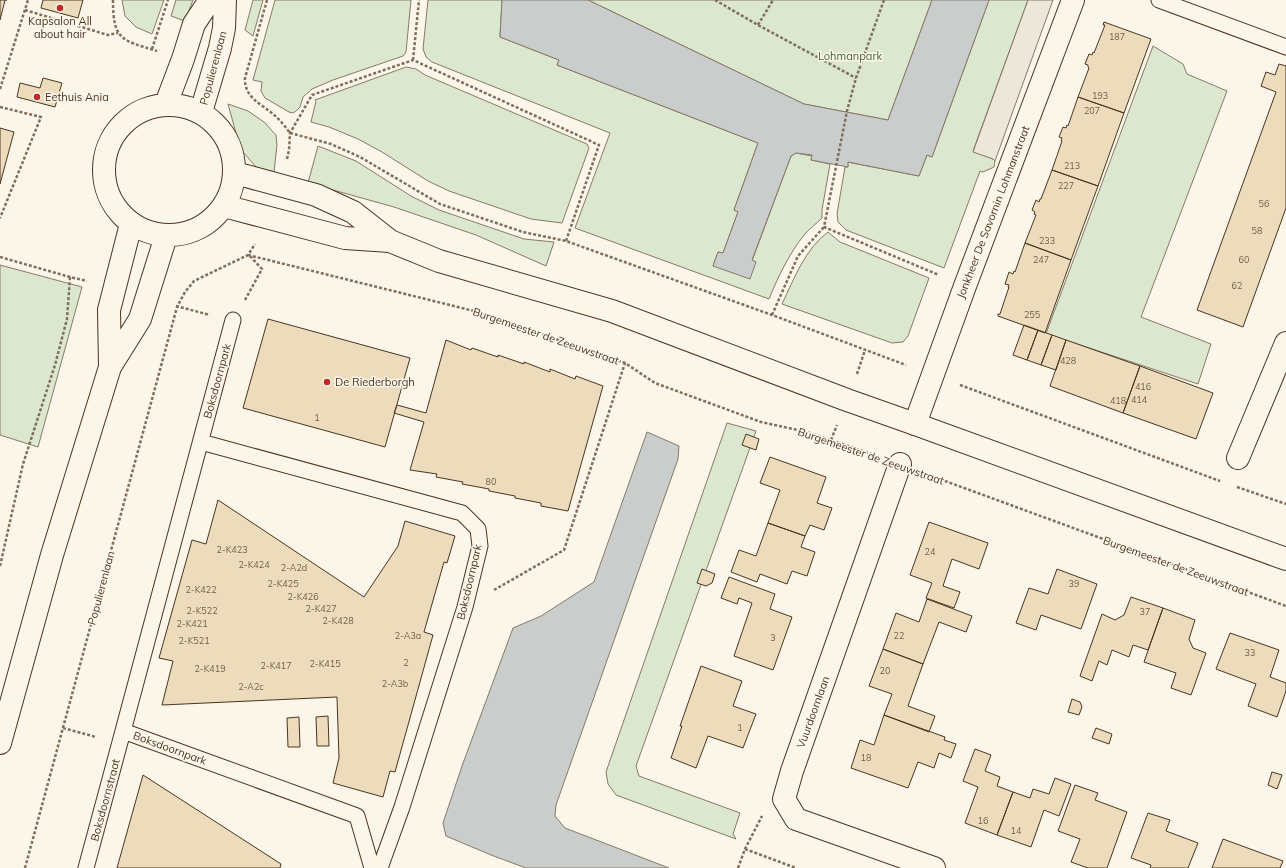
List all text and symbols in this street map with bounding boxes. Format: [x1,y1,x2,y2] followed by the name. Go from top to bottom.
[55,3,65,13] marker: Kapsalon All about hair
[28,14,92,41] place label: Kapsalon All about hair
[196,29,230,107] street label: Populierenlaan
[1109,31,1125,42] house number: 187
[818,49,882,63] park label: Lohmanpark
[45,90,109,104] place label: Eethuis Ania
[1092,90,1108,101] house number: 193
[32,92,42,102] marker: Eethuis Ania
[1084,105,1100,116] house number: 207
[954,124,1033,300] street label: Jonkheer De Savornin Lohmanstraat
[1064,160,1080,171] house number: 213
[1058,180,1074,191] house number: 227
[1259,198,1269,209] house number: 56
[1252,225,1262,236] house number: 58
[1039,235,1055,246] house number: 233
[1033,254,1049,265] house number: 247
[1239,254,1249,265] house number: 60
[1232,280,1242,291] house number: 62
[471,304,621,368] street label: Burgemeester de Zeeuwstraat
[1024,309,1041,320] house number: 255
[200,342,234,420] street label: Boksdoornpark
[1060,355,1076,366] house number: 428
[335,375,415,389] place label: De Riederborgh
[322,377,332,387] marker: De Riederborgh
[1135,381,1151,392] house number: 416
[1131,394,1148,405] house number: 414
[1110,395,1126,406] house number: 418
[314,412,320,423] house number: 1
[796,424,946,488] street label: Burgemeester de Zeeuwstraat
[486,476,496,487] house number: 80
[1101,533,1251,599] street label: Burgemeester de Zeeuwstraat
[453,542,485,621] street label: Boksdoornpark
[216,544,248,555] house number: 2-K423
[925,546,936,557] house number: 24
[84,549,118,627] street label: Populierenlaan
[238,559,270,570] house number: 2-K424
[281,562,307,573] house number: 2-A2d
[267,578,299,589] house number: 2-K425
[1069,578,1079,589] house number: 39
[185,584,217,595] house number: 2-K422
[287,591,319,602] house number: 2-K426
[305,603,337,614] house number: 2-K427
[186,605,218,616] house number: 2-K522
[1140,606,1150,617] house number: 37
[322,615,354,626] house number: 2-K428
[176,618,208,629] house number: 2-K421
[395,630,421,641] house number: 2-A3a
[894,630,904,641] house number: 22
[770,632,776,643] house number: 3
[178,635,210,646] house number: 2-K521
[1245,647,1255,658] house number: 33
[403,657,409,668] house number: 2
[309,658,341,669] house number: 2-K415
[260,660,292,671] house number: 2-K417
[194,663,226,674] house number: 2-K419
[880,665,890,676] house number: 20
[793,674,833,750] street label: Vuurdoornlaan
[382,678,408,689] house number: 2-A3b
[238,681,264,692] house number: 2-A2c
[737,722,743,733] house number: 1
[131,728,209,768] street label: Boksdoornpark
[861,752,871,763] house number: 18
[87,757,123,843] street label: Boksdoornstraat
[978,815,988,826] house number: 16
[1011,825,1022,836] house number: 14

